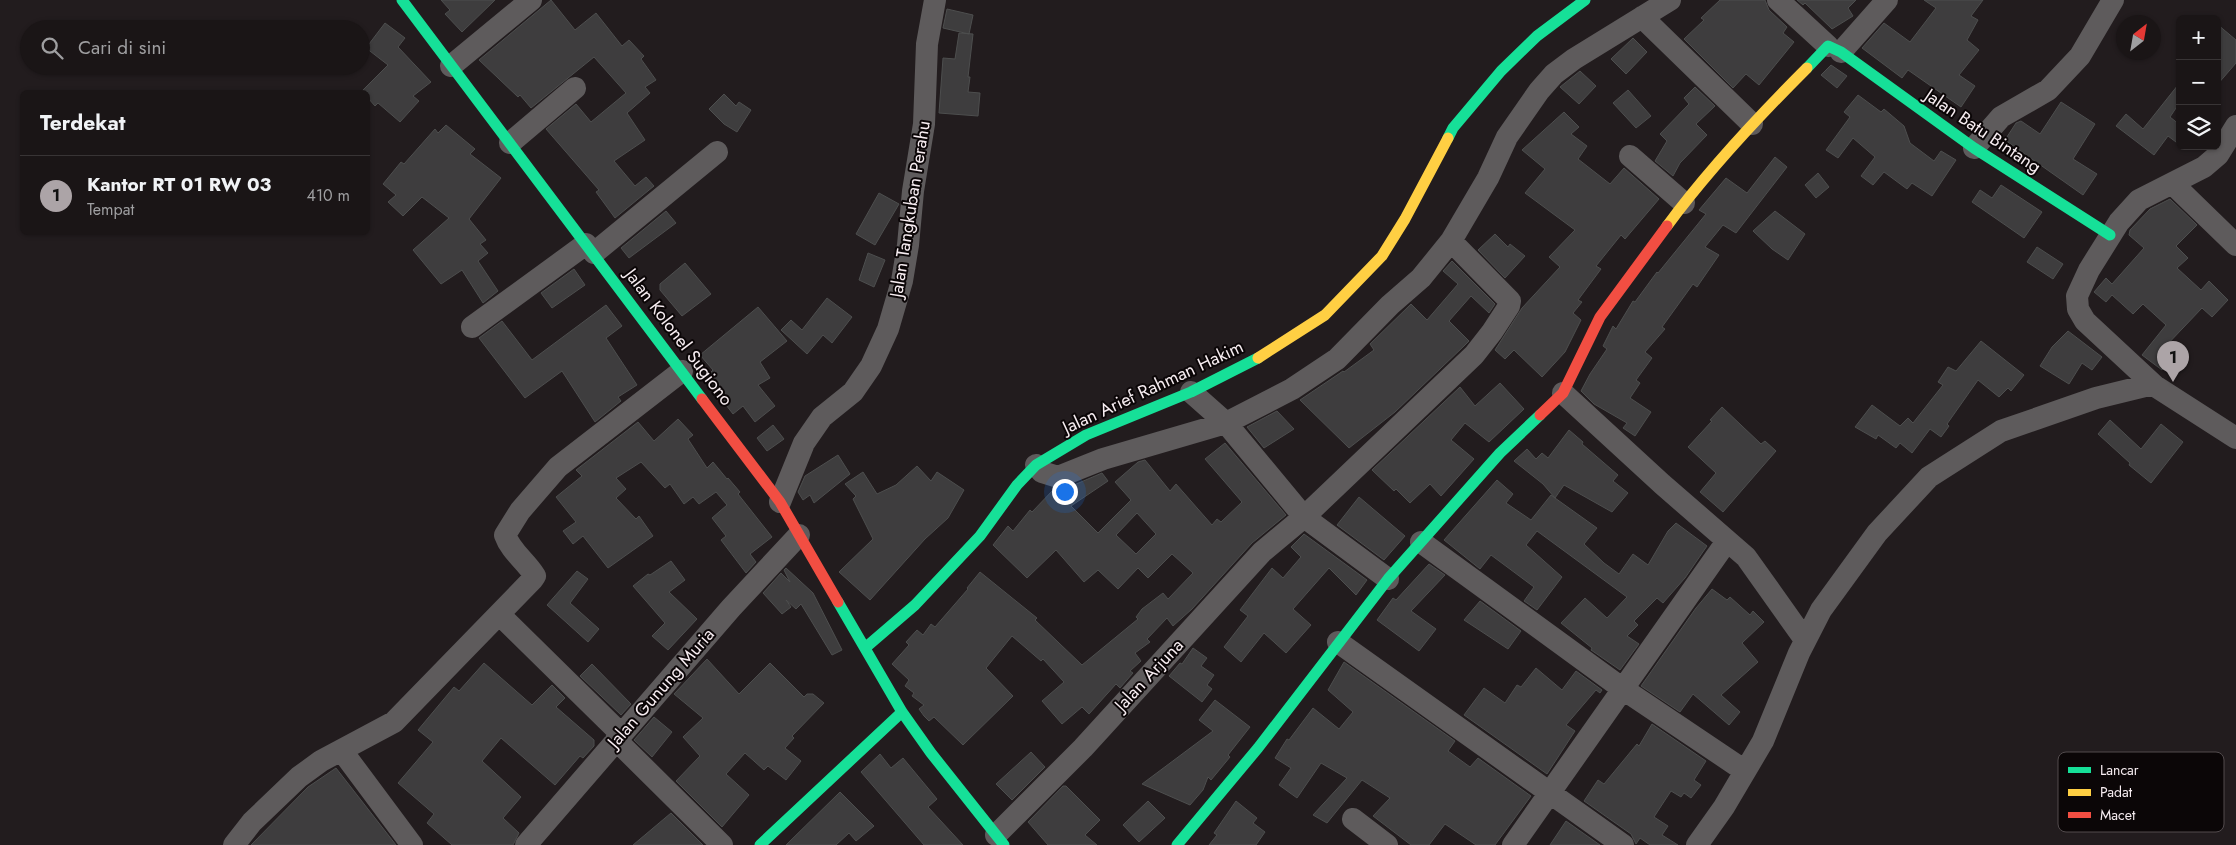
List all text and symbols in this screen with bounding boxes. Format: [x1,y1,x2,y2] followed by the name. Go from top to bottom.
[2116,15,2161,60] north arrow
[2176,15,2221,150] map controls
[2176,15,2221,60] button: +
[20,20,370,75] search box
[38,34,66,62] icon: search
[78,34,166,61] text: Cari di sini
[2176,60,2221,105] button: −
[1918,81,2046,180] street label: Jalan Batu Bintang
[2176,105,2221,150] button: layers
[40,108,125,138] text: Terdekat
[883,119,937,301] street label: Jalan Tangkuban Perahu
[87,171,271,198] text: Kantor RT 01 RW 03
[52,184,60,207] text: 1
[307,184,350,207] text: 410 m
[87,198,134,221] text: Tempat
[618,261,739,411] street label: Jalan Kolonel Sugiono
[1056,334,1248,441] street label: Jalan Arief Rahman Hakim
[2157,341,2189,382] pin: 1
[1052,479,1078,505] your location
[600,622,721,755] street label: Jalan Gunung Muria
[1107,633,1189,719] street label: Jalan Arjuna
[2058,752,2224,832] legend
[2100,760,2139,780] text: Lancar
[2100,782,2133,802] text: Padat
[2100,805,2136,825] text: Macet

